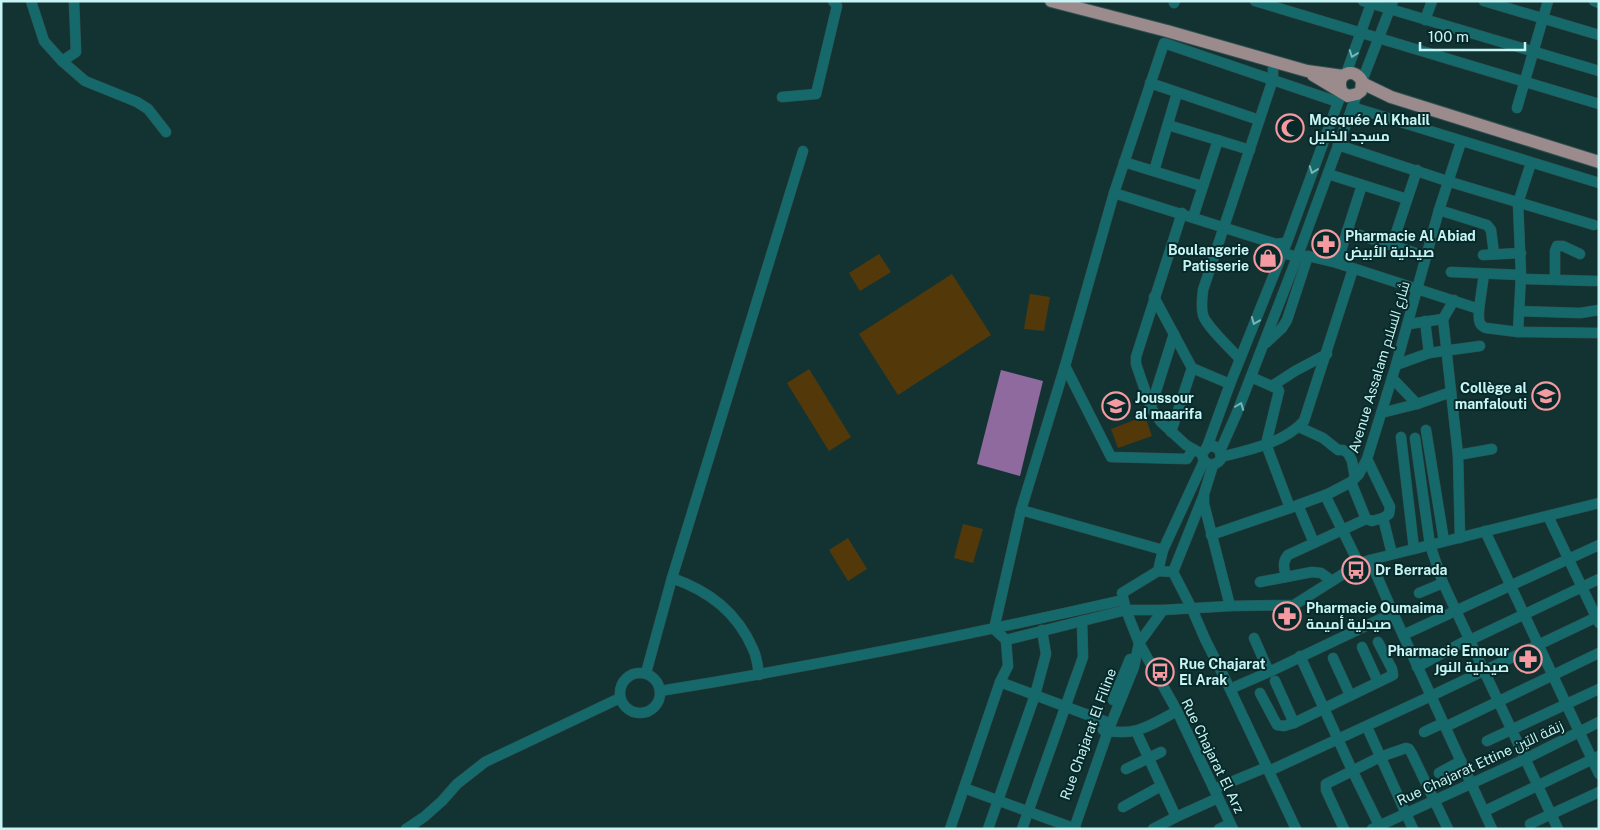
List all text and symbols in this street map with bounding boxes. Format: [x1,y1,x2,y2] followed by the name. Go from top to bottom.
[1420,20,1525,52] scale bar
[1428,28,1469,45] text: 100 m
[1349,49,1359,58] one-way arrow
[1309,112,1431,145] place label: Mosquée Al Khalil مسجد الخليل
[1275,113,1305,143] mosque icon: Mosquée Al Khalil مسجد الخليل
[1309,165,1319,173] one-way arrow
[1345,228,1476,261] place label: Pharmacie Al Abiad صيدلية الأبيض
[1311,229,1341,259] pharmacy icon: Pharmacie Al Abiad صيدلية الأبيض
[1168,242,1249,274] place label: Boulangerie Patisserie
[1253,243,1283,273] shop icon: Boulangerie Patisserie
[1345,279,1415,455] street label: Avenue Assalam شارع السلام
[1251,316,1261,325] one-way arrow
[1455,380,1527,412] place label: Collège al manfalouti
[1531,381,1561,411] school or university icon: Collège al manfalouti
[1135,390,1202,422] place label: Joussour al maarifa
[1101,391,1131,421] school or university icon: Joussour al maarifa
[1234,403,1244,411] one-way arrow
[1341,555,1371,585] bus stop icon: Dr Berrada
[1375,562,1448,578] place label: Dr Berrada
[1306,600,1444,632] place label: Pharmacie Oumaima صيدلية أميمة
[1272,601,1302,631] pharmacy icon: Pharmacie Oumaima صيدلية أميمة
[1387,643,1509,676] place label: Pharmacie Ennour صيدلية النور
[1513,644,1543,674] pharmacy icon: Pharmacie Ennour صيدلية النور
[1179,656,1266,688] place label: Rue Chajarat El Arak
[1145,657,1175,687] bus stop icon: Rue Chajarat El Arak
[1057,666,1119,802] street label: Rue Chajarat El Filine
[1178,696,1248,816] street label: Rue Chajarat El Arz
[1394,717,1566,809] street label: Rue Chajarat Ettine زنقة التين

